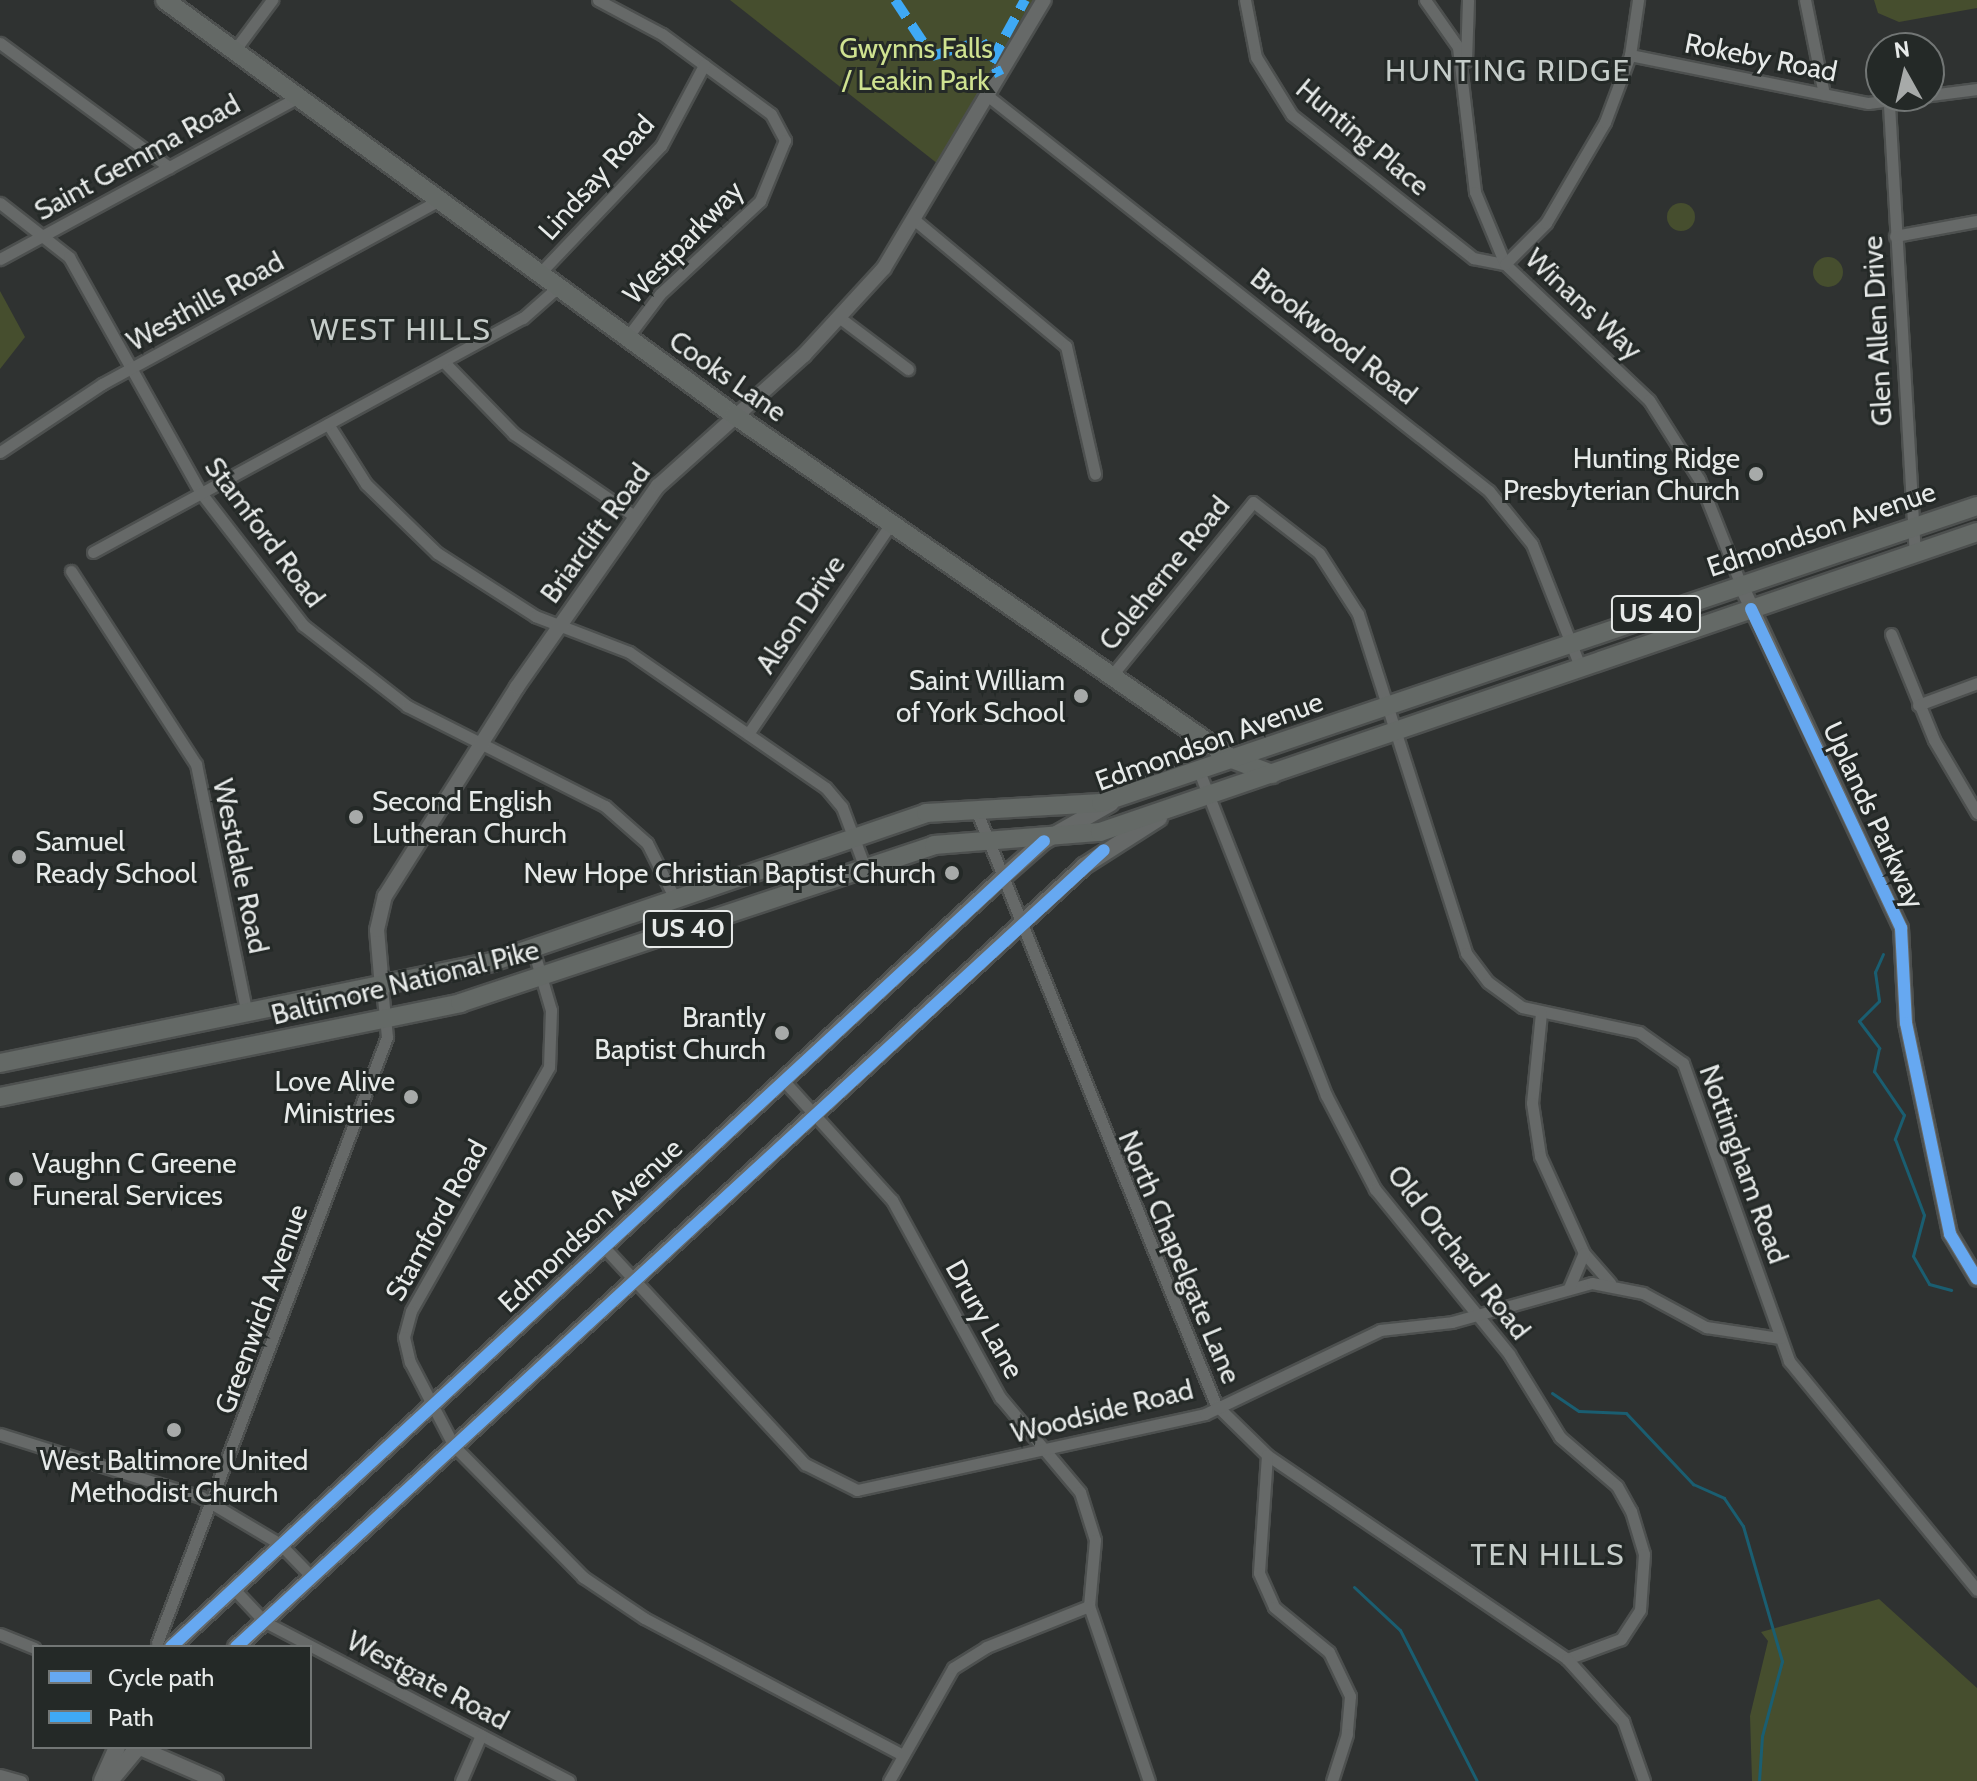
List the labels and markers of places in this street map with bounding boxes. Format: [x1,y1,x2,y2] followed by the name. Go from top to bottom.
[1503,441,1740,507] place label: Hunting Ridge Presbyterian Church
[1747,465,1765,483] marker: Hunting Ridge Presbyterian Church
[896,663,1065,729] place label: Saint William of York School
[1072,687,1090,705] marker: Saint William of York School
[372,784,567,850] place label: Second English Lutheran Church
[347,808,365,826] marker: Second English Lutheran Church
[35,824,197,890] place label: Samuel Ready School
[10,848,28,866] marker: Samuel Ready School
[523,856,936,890] place label: New Hope Christian Baptist Church
[943,864,961,882] marker: New Hope Christian Baptist Church
[594,1000,766,1066] place label: Brantly Baptist Church
[773,1024,791,1042] marker: Brantly Baptist Church
[274,1064,395,1130] place label: Love Alive Ministries
[402,1088,420,1106] marker: Love Alive Ministries
[32,1146,236,1212] place label: Vaughn C Greene Funeral Services
[7,1170,25,1188] marker: Vaughn C Greene Funeral Services
[165,1421,183,1439] marker: West Baltimore United Methodist Church
[40,1443,308,1509] place label: West Baltimore United Methodist Church

